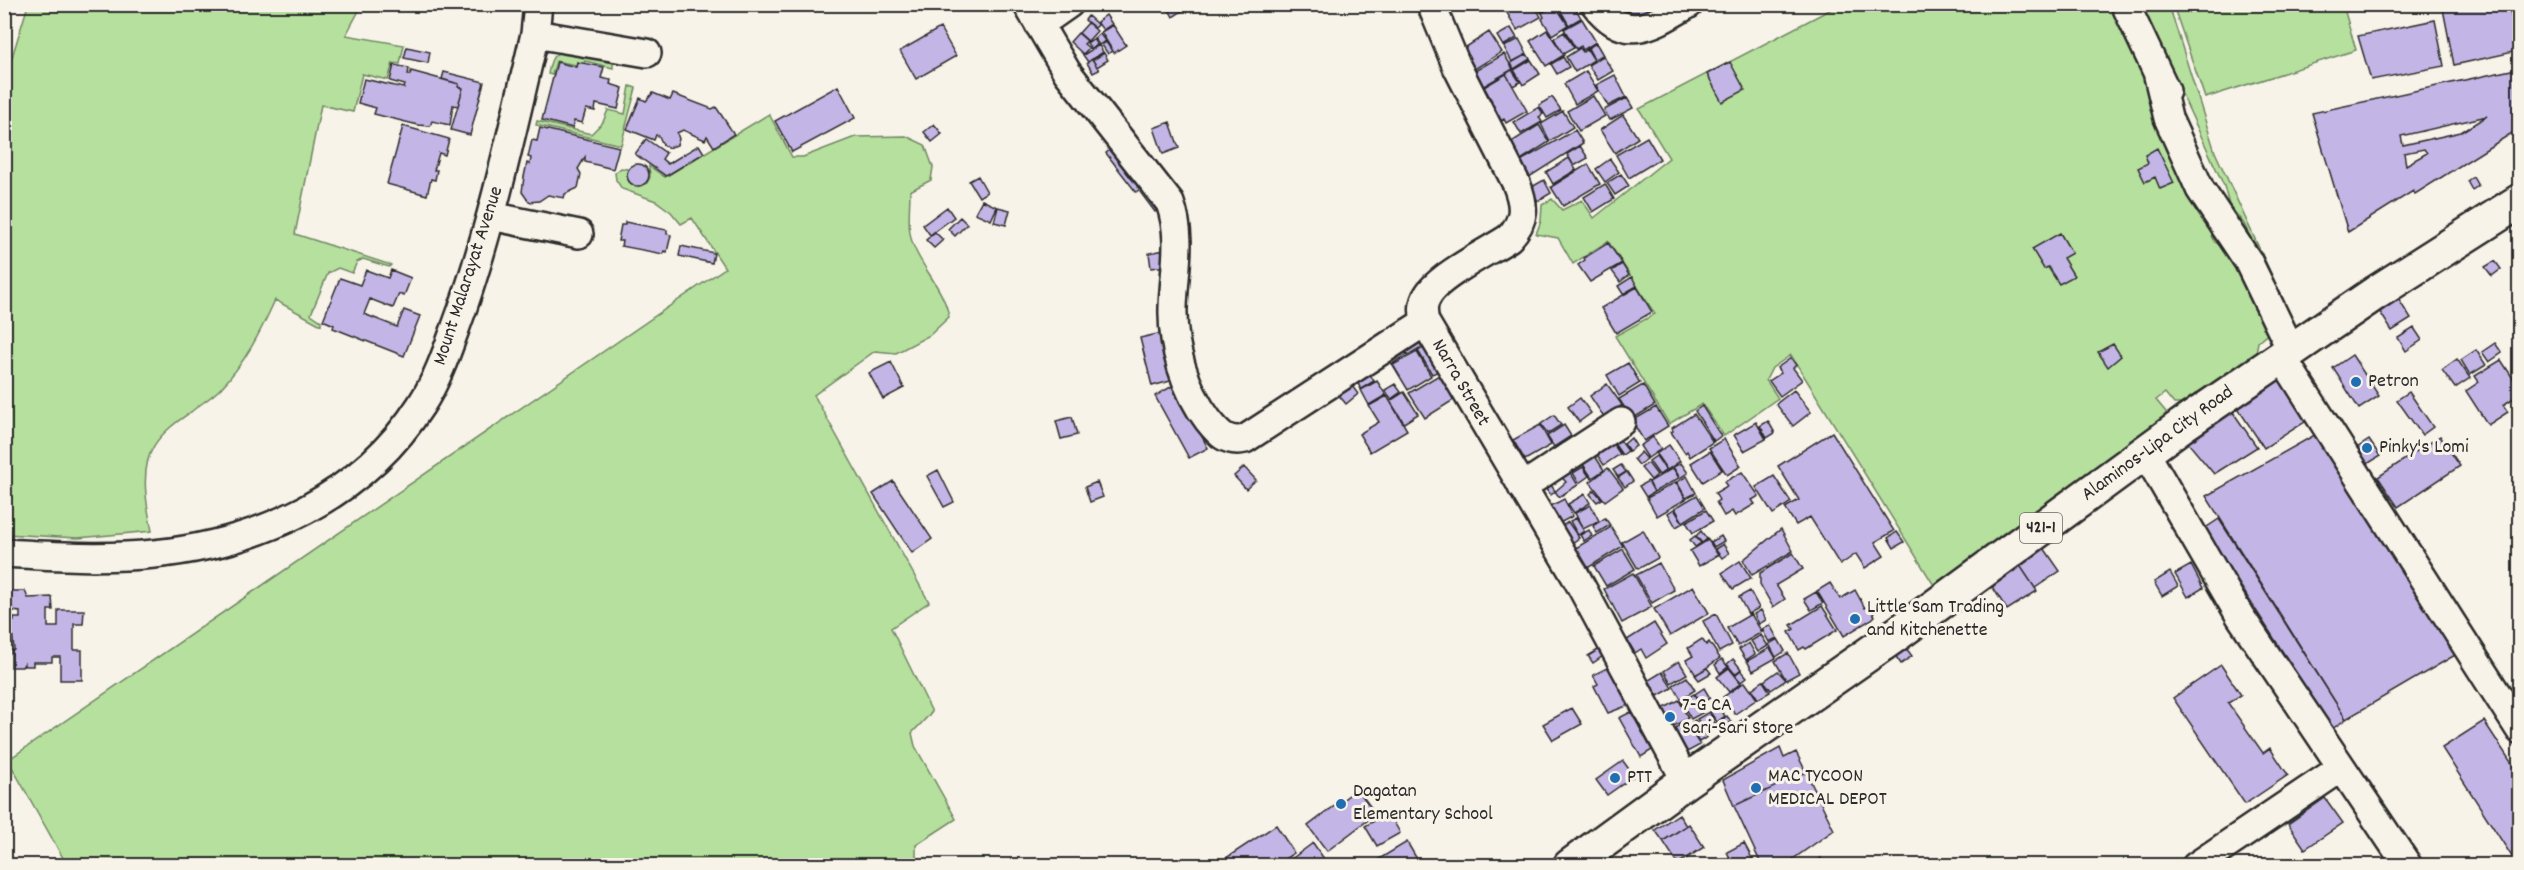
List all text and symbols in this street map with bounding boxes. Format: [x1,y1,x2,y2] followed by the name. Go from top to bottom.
[427,183,511,369] street label: Mount Malarayat Avenue
[1424,334,1496,432] street label: Narra Street
[2368,368,2419,396] place label: Petron
[2349,375,2363,389] marker: Petron
[2076,379,2240,509] street label: Alaminos-Lipa City Road
[2379,434,2469,462] place label: Pinky's Lomi
[2360,441,2374,455] marker: Pinky's Lomi
[2020,513,2062,543] road number: 421-1
[1867,594,2004,645] place label: Little Sam Trading and Kitchenette
[1848,612,1862,626] marker: Little Sam Trading and Kitchenette
[1682,692,1794,743] place label: 7-G CA Sari-Sari Store
[1663,710,1677,724] marker: 7-G CA Sari-Sari Store
[1768,763,1887,814] place label: MAC TYCOON MEDICAL DEPOT
[1627,764,1652,792] place label: PTT
[1608,771,1622,785] marker: PTT
[1353,778,1493,829] place label: Dagatan Elementary School
[1749,781,1763,795] marker: MAC TYCOON MEDICAL DEPOT
[1334,797,1348,811] marker: Dagatan Elementary School

